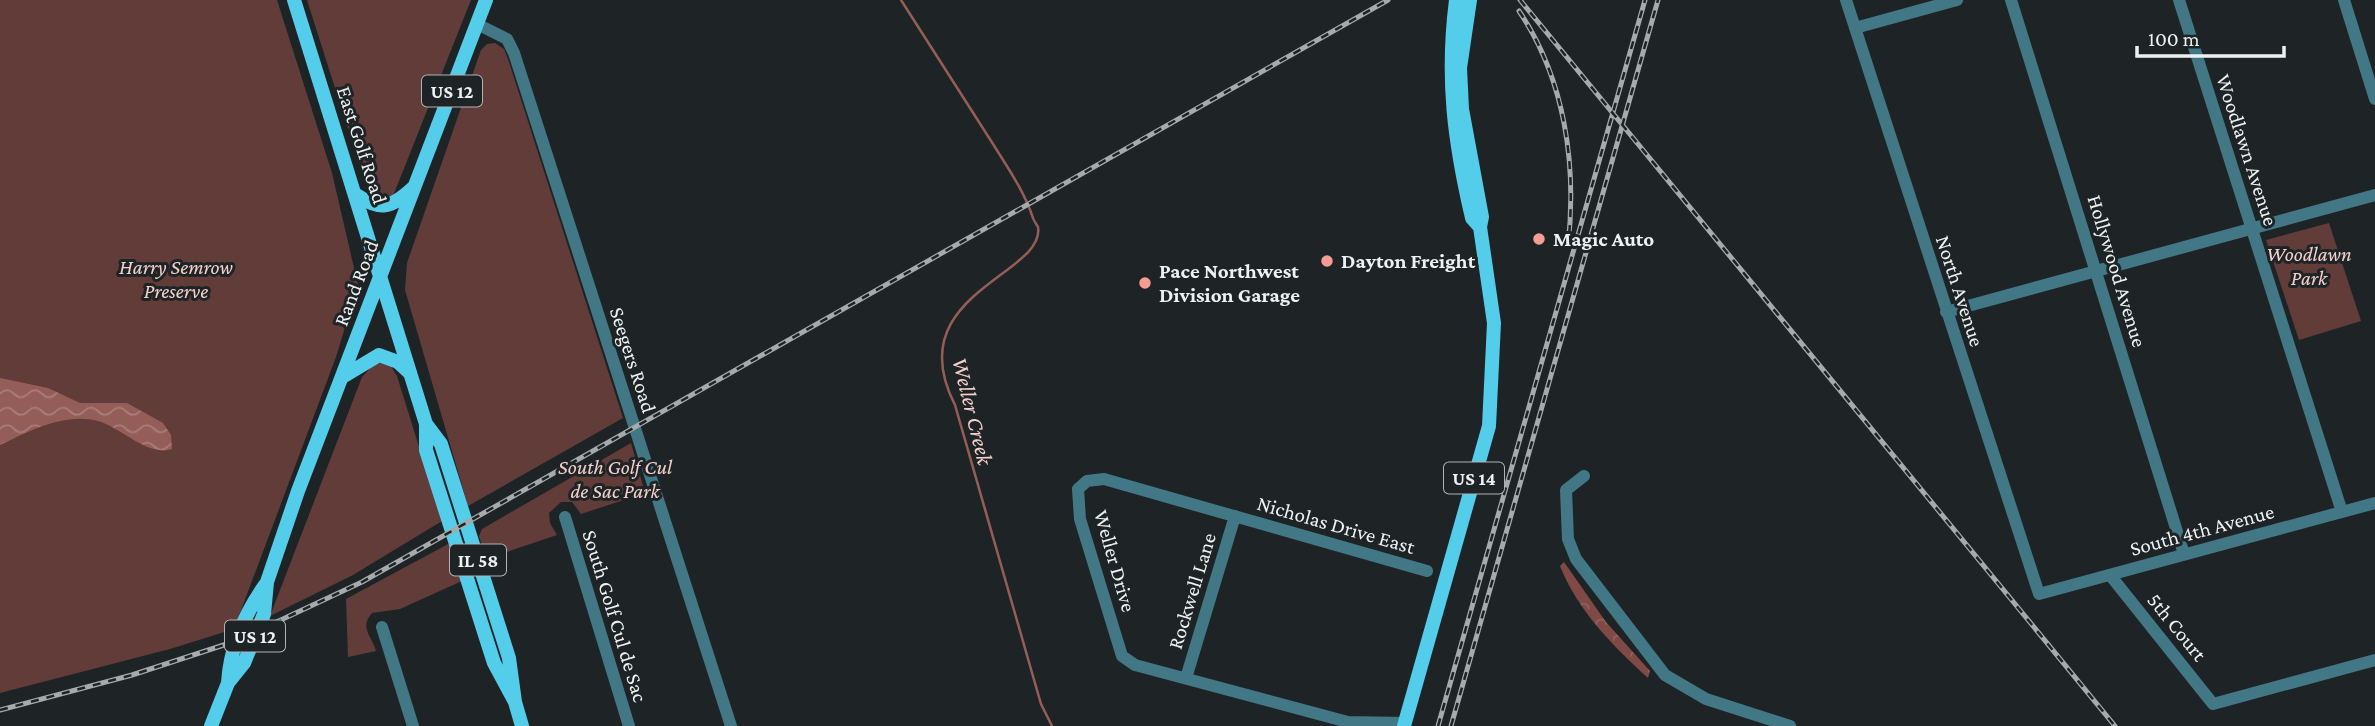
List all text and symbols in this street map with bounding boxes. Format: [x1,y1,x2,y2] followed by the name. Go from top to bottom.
[2137,14,2284,58] scale bar
[2148,27,2200,51] text: 100 m
[2211,71,2283,229] street label: Woodlawn Avenue
[422,76,482,106] road number: US 12
[332,83,392,207] street label: East Golf Road
[2082,192,2152,350] street label: Hollywood Avenue
[1553,227,1654,251] place label: Magic Auto
[1531,231,1547,247] marker: Magic Auto
[1931,232,1989,350] street label: North Avenue
[329,237,383,329] street label: Rand Road
[2266,242,2352,290] park label: Woodlawn Park
[1341,249,1476,273] place label: Dayton Freight
[1319,253,1335,269] marker: Dayton Freight
[119,255,233,303] park label: Harry Semrow Preserve
[1159,259,1300,307] place label: Pace Northwest Division Garage
[1137,275,1153,291] marker: Pace Northwest Division Garage
[605,304,661,416] street label: Seegers Road
[947,355,999,468] water label: Weller Creek
[558,455,673,503] park label: South Golf Cul de Sac Park
[1444,463,1504,494] road number: US 14
[1254,491,1419,559] street label: Nicholas Drive East
[2127,499,2277,561] street label: South 4th Avenue
[1089,507,1141,615] street label: Weller Drive
[577,527,653,705] street label: South Golf Cul de Sac
[1163,530,1221,652] street label: Rockwell Lane
[450,544,506,576] road number: IL 58
[2142,588,2212,667] street label: 5th Court
[225,621,285,652] road number: US 12

